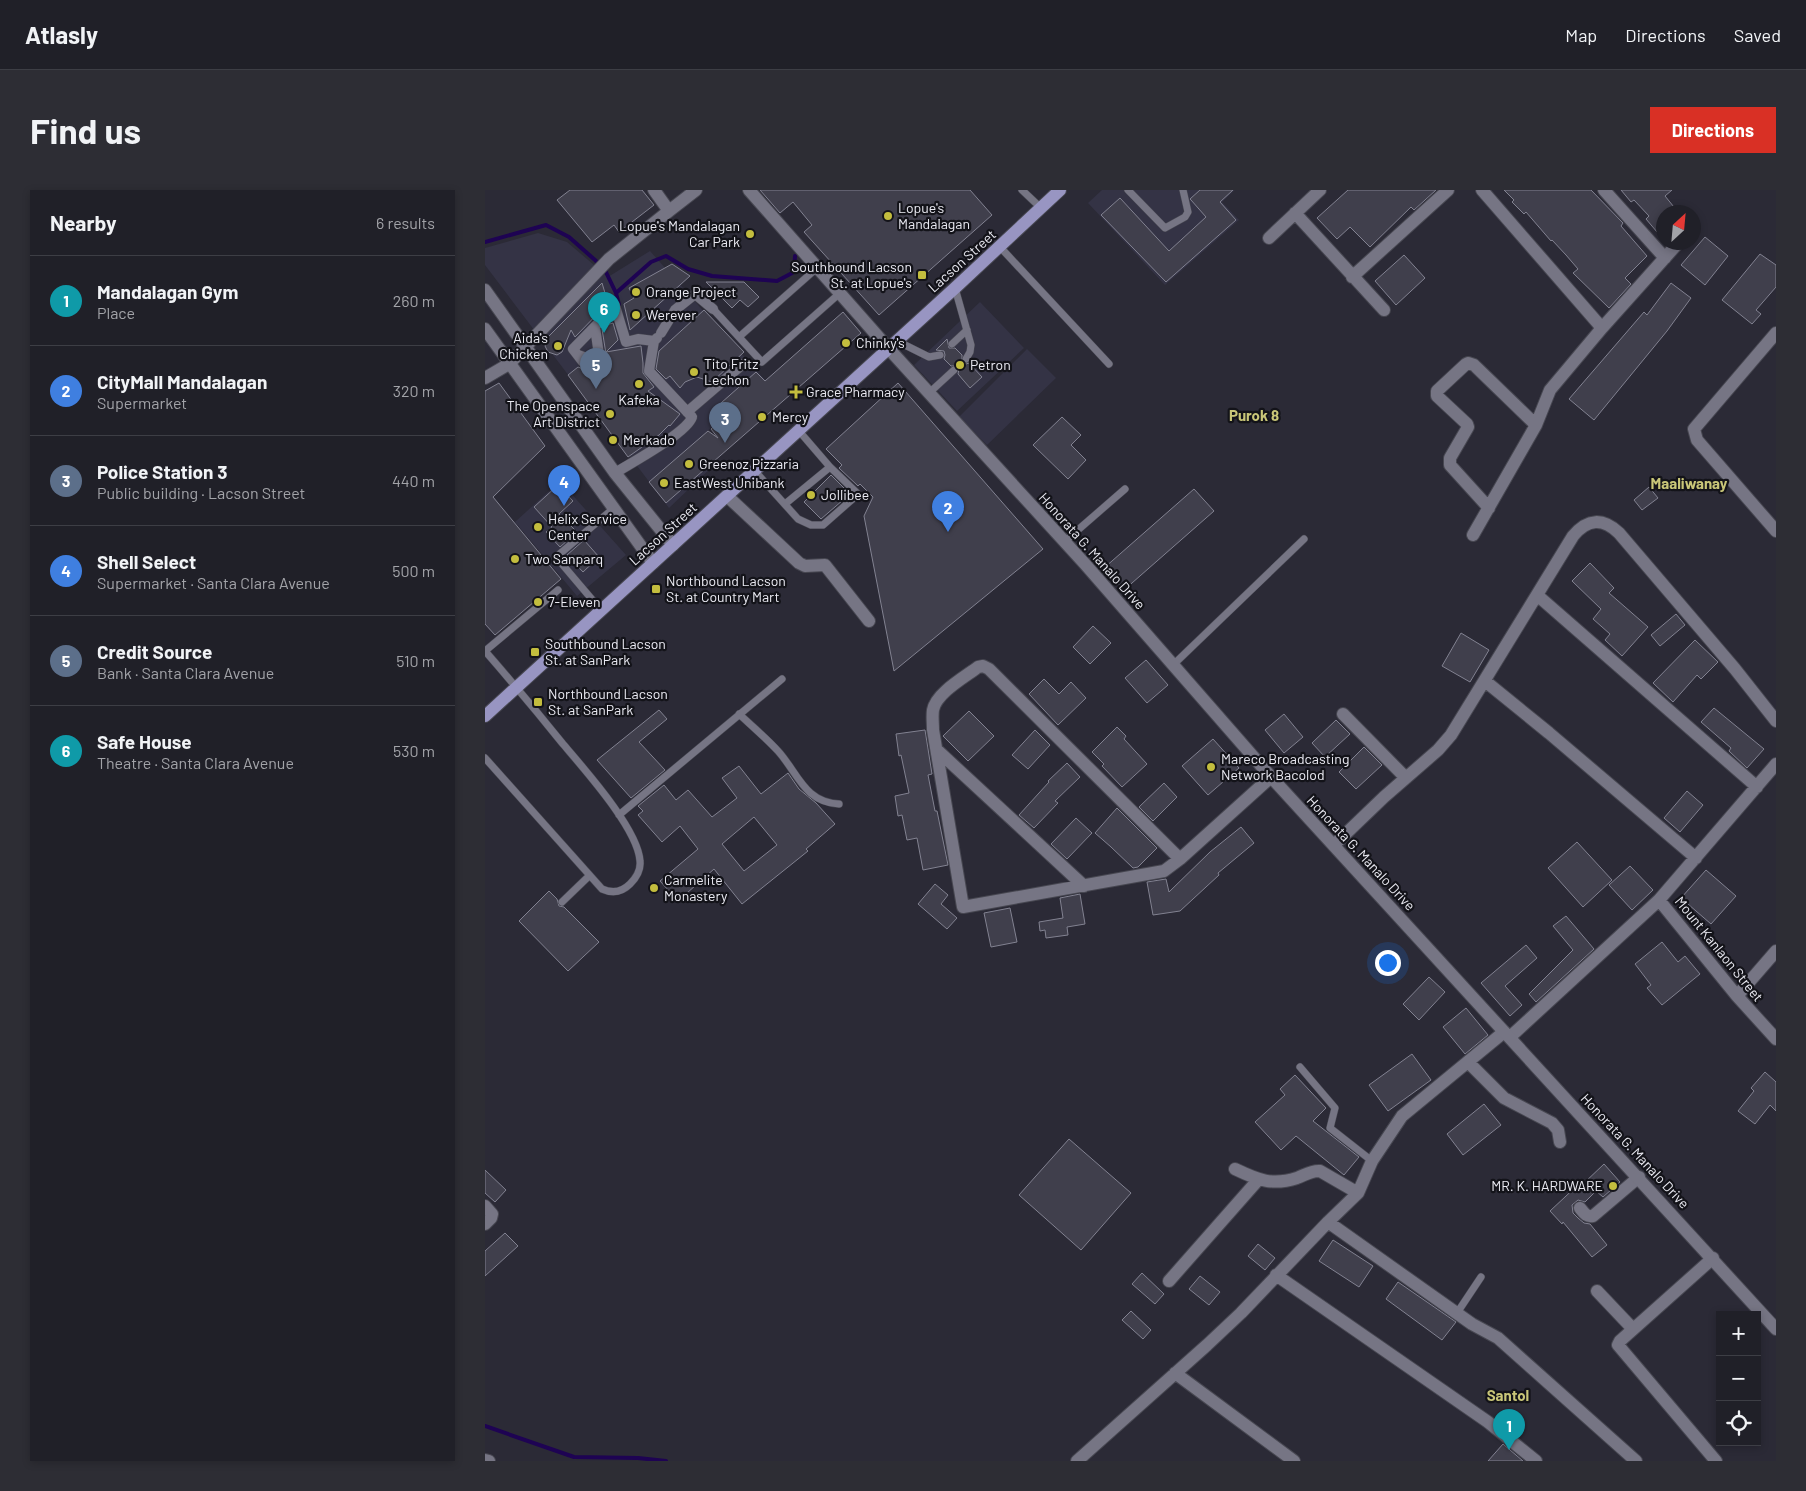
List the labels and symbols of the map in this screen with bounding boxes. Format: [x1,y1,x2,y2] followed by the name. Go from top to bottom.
[898,199,970,232] place label: Lopue's Mandalagan
[1656,205,1701,250] north arrow
[882,210,894,222] marker: Lopue's Mandalagan
[619,217,740,250] place label: Lopue's Mandalagan Car Park
[924,226,999,295] street label: Lacson Street
[744,228,756,240] marker: Lopue's Mandalagan Car Park
[791,258,912,291] place label: Southbound Lacson St. at Lopue's
[916,269,928,281] marker: Southbound Lacson St. at Lopue's
[646,283,736,300] place label: Orange Project
[630,286,642,298] marker: Orange Project
[588,292,620,333] pin: 6
[646,306,696,323] place label: Werever
[630,309,642,321] marker: Werever
[499,329,548,362] place label: Aida's Chicken
[856,334,905,351] place label: Chinky's
[840,337,852,349] marker: Chinky's
[552,340,564,352] marker: Aida's Chicken
[580,348,612,389] pin: 5
[704,355,758,388] place label: Tito Fritz Lechon
[970,356,1011,373] place label: Petron
[954,359,966,371] marker: Petron
[688,366,700,378] marker: Tito Fritz Lechon
[633,378,645,390] marker: Kafeka
[806,383,905,400] place label: Grace Pharmacy
[790,386,802,398] marker: Grace Pharmacy
[618,391,660,408] place label: Kafeka
[507,397,600,430] place label: The Openspace Art District
[709,402,741,443] pin: 3
[1229,406,1279,424] district label: Purok 8
[604,408,616,420] marker: The Openspace Art District
[772,408,809,425] place label: Mercy
[756,411,768,423] marker: Mercy
[623,431,675,448] place label: Merkado
[607,434,619,446] marker: Merkado
[699,455,799,472] place label: Greenoz Pizzaria
[683,458,695,470] marker: Greenoz Pizzaria
[548,465,580,506] pin: 4
[674,474,785,491] place label: EastWest Unibank
[1651,474,1728,492] district label: Maaliwanay
[658,477,670,489] marker: EastWest Unibank
[821,486,869,503] place label: Jollibee
[805,489,817,501] marker: Jollibee
[1036,489,1149,612] street label: Honorata G. Manalo Drive
[932,491,964,532] pin: 2
[625,499,700,568] street label: Lacson Street
[548,510,627,543] place label: Helix Service Center
[532,521,544,533] marker: Helix Service Center
[525,550,603,567] place label: Two Sanparq
[509,553,521,565] marker: Two Sanparq
[666,572,786,605] place label: Northbound Lacson St. at Country Mart
[650,583,662,595] marker: Northbound Lacson St. at Country Mart
[548,593,601,610] place label: 7-Eleven
[532,596,544,608] marker: 7-Eleven
[545,635,666,668] place label: Southbound Lacson St. at SanPark
[529,646,541,658] marker: Southbound Lacson St. at SanPark
[548,685,668,718] place label: Northbound Lacson St. at SanPark
[532,696,544,708] marker: Northbound Lacson St. at SanPark
[1221,750,1349,783] place label: Mareco Broadcasting Network Bacolod
[1205,761,1217,773] marker: Mareco Broadcasting Network Bacolod
[1304,792,1419,914] street label: Honorata G. Manalo Drive
[664,871,728,904] place label: Carmelite Monastery
[648,882,660,894] marker: Carmelite Monastery
[1672,893,1767,1005] street label: Mount Kanlaon Street
[1375,950,1401,976] your location
[1578,1090,1693,1212] street label: Honorata G. Manalo Drive
[1491,1177,1603,1194] place label: MR. K. HARDWARE
[1607,1180,1619,1192] marker: MR. K. HARDWARE
[1487,1386,1529,1404] district label: Santol
[1493,1409,1525,1450] pin: 1

